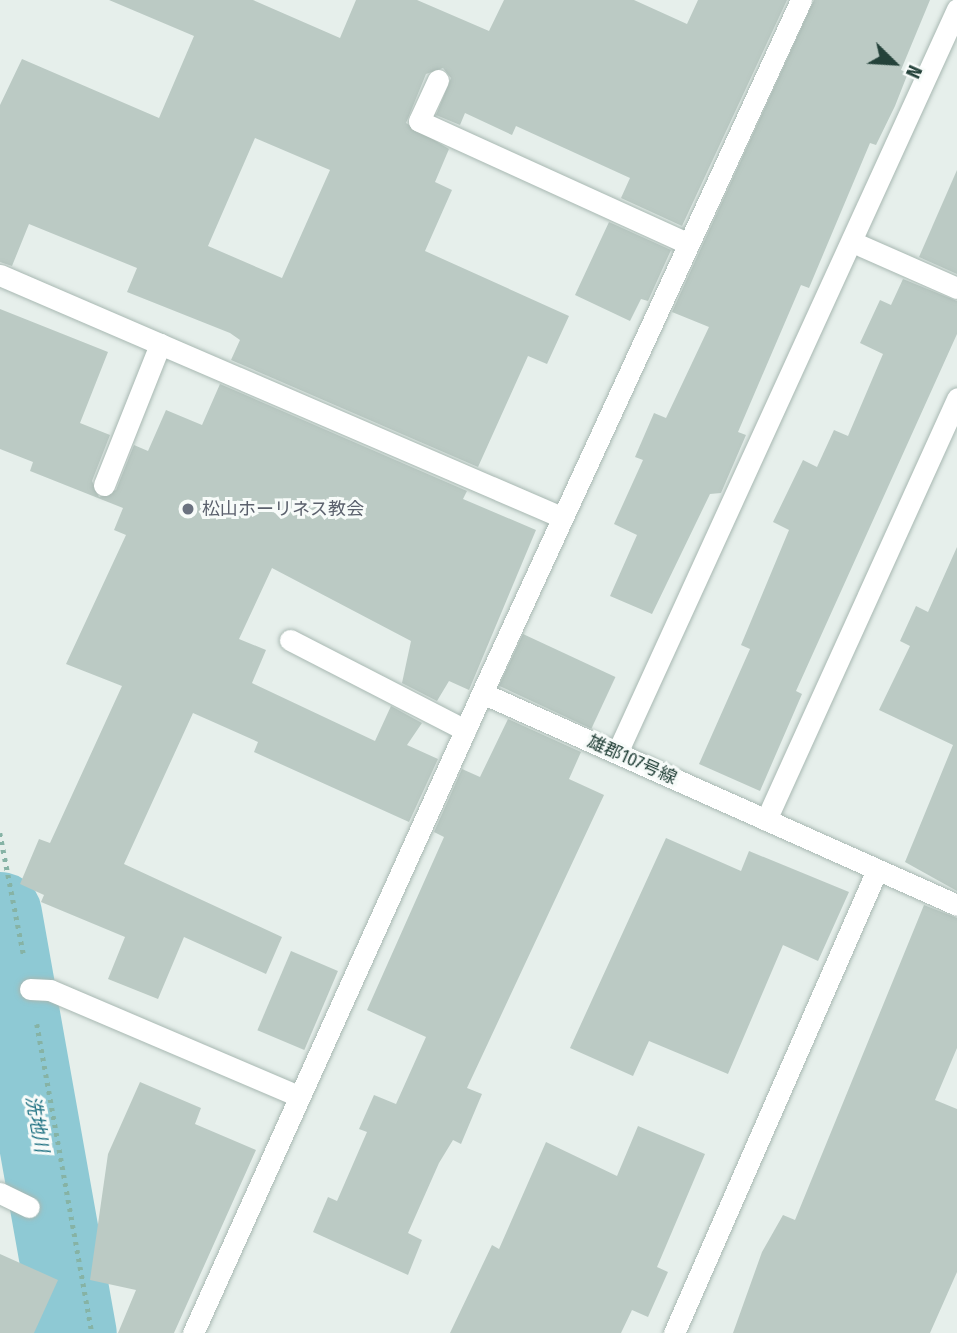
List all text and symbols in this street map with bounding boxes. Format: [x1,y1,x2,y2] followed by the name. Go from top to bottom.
[859,28,929,98] north arrow
[901,62,926,82] text: N
[202,498,364,520] place label: 松山ホーリネス教会
[180,501,196,517] marker: 松山ホーリネス教会
[584,731,680,789] street label: 雄郡107号線
[21,1094,53,1154] water label: 洗地川

